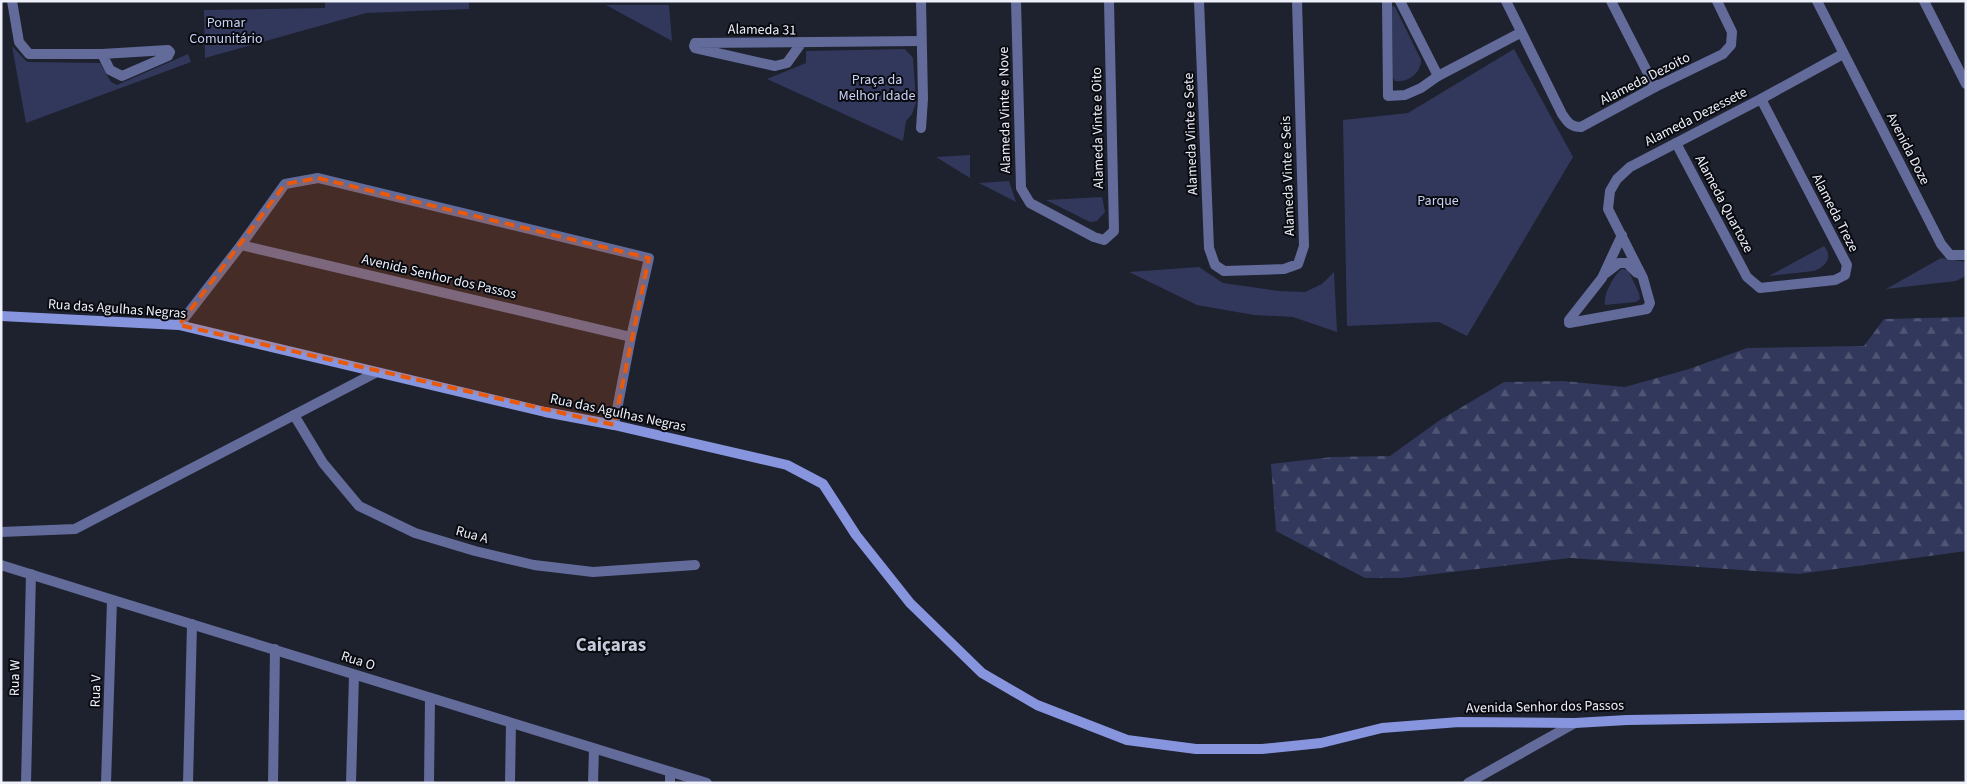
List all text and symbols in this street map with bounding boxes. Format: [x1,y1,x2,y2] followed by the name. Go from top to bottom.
[189,13,263,49] park label: Pomar Comunitário
[728,19,796,41] street label: Alameda 31
[994,46,1016,174] street label: Alameda Vinte e Nove
[1596,48,1694,110] street label: Alameda Dezoito
[1087,67,1109,189] street label: Alameda Vinte e Oito
[839,70,915,106] park label: Praça da Melhor Idade
[1179,72,1203,196] street label: Alameda Vinte e Sete
[1641,82,1751,152] street label: Alameda Dezessete
[1881,109,1935,189] street label: Avenida Doze
[1276,115,1300,237] street label: Alameda Vinte e Seis
[1690,152,1758,256] street label: Alameda Quartoze
[1807,170,1863,256] street label: Alameda Treze
[1417,191,1459,211] park label: Parque
[360,249,518,305] street label: Avenida Senhor dos Passos
[47,294,187,324] street label: Rua das Agulhas Negras
[548,389,688,437] street label: Rua das Agulhas Negras
[453,521,491,549] street label: Rua A
[576,632,646,659] district label: Caiçaras
[338,646,378,676] street label: Rua O
[5,660,25,696] street label: Rua W
[85,674,107,708] street label: Rua V
[1466,696,1624,718] street label: Avenida Senhor dos Passos

